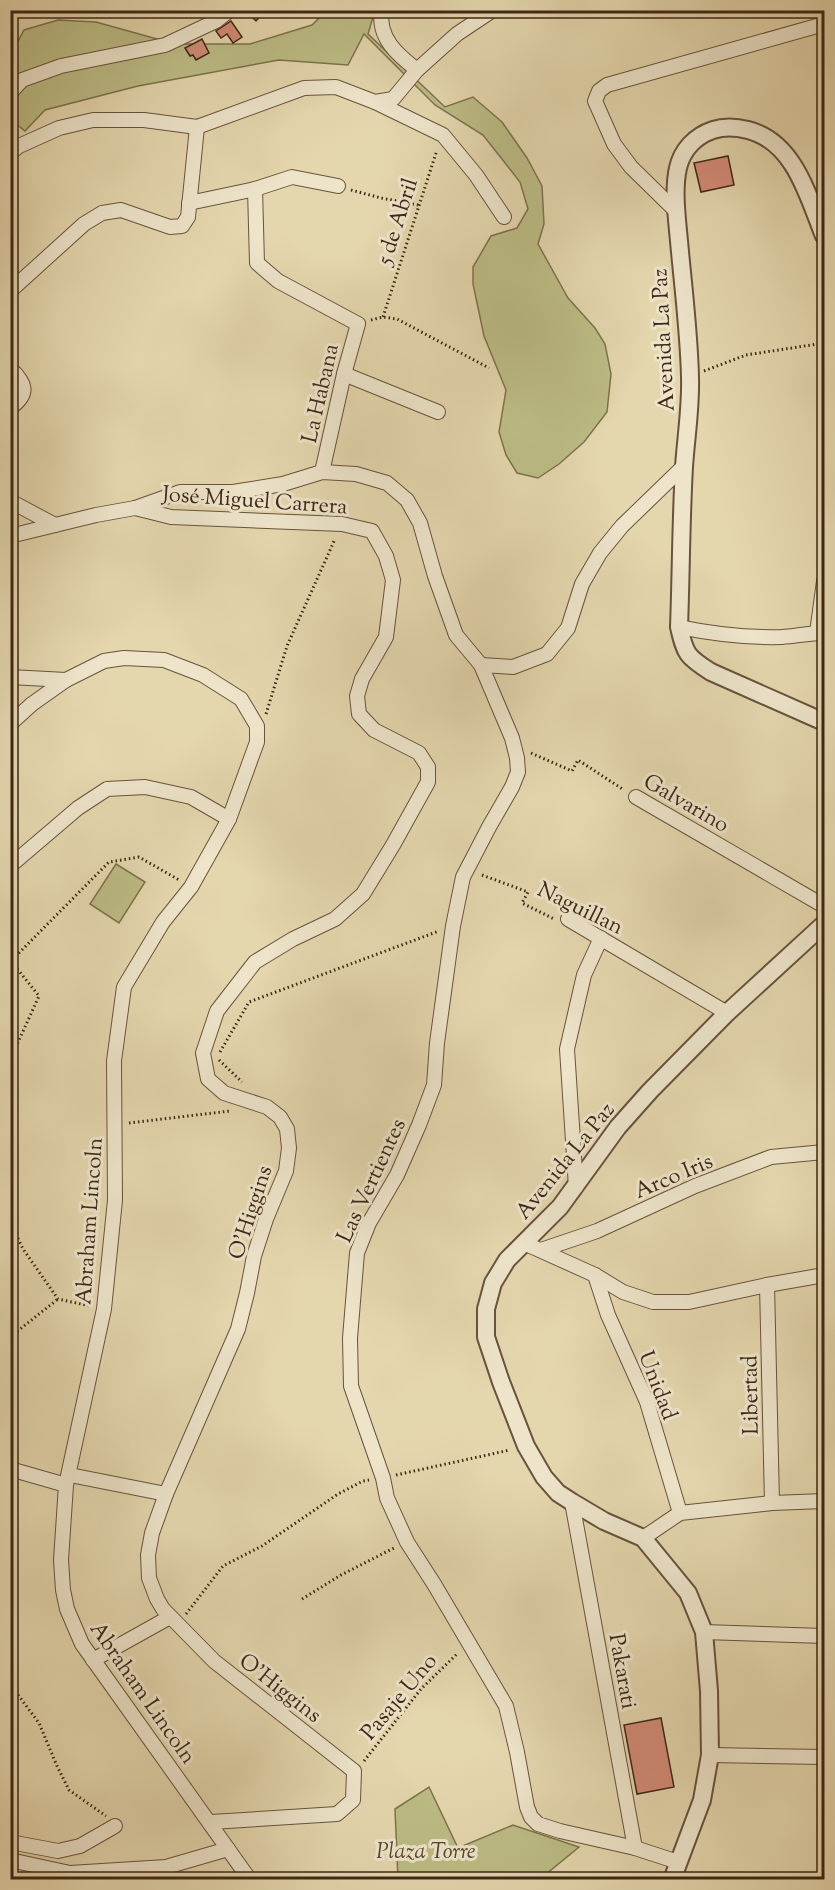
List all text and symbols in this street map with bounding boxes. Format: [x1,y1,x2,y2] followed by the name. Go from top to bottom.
[369,174,428,271] street label: 5 de Abril
[645,268,685,412] street label: Avenida La Paz
[295,341,349,446] street label: La Habana
[160,480,348,524] street label: José Miguel Carrera
[636,767,735,842] street label: Galvarino
[531,875,628,944] street label: Naguillan
[509,1096,624,1227] street label: Avenida La Paz
[330,1114,416,1249] street label: Las Vertientes
[69,1137,113,1306] street label: Abraham Lincoln
[630,1147,718,1209] street label: Arco Iris
[222,1162,282,1264] street label: O'Higgins
[628,1347,684,1425] street label: Unidad
[735,1355,769,1435] street label: Libertad
[80,1616,203,1771] street label: Abraham Lincoln
[599,1631,643,1712] street label: Pakarati
[231,1647,327,1732] street label: O'Higgins
[354,1648,446,1748] street label: Pasaje Uno
[376,1837,476,1869] park label: Plaza Torre

